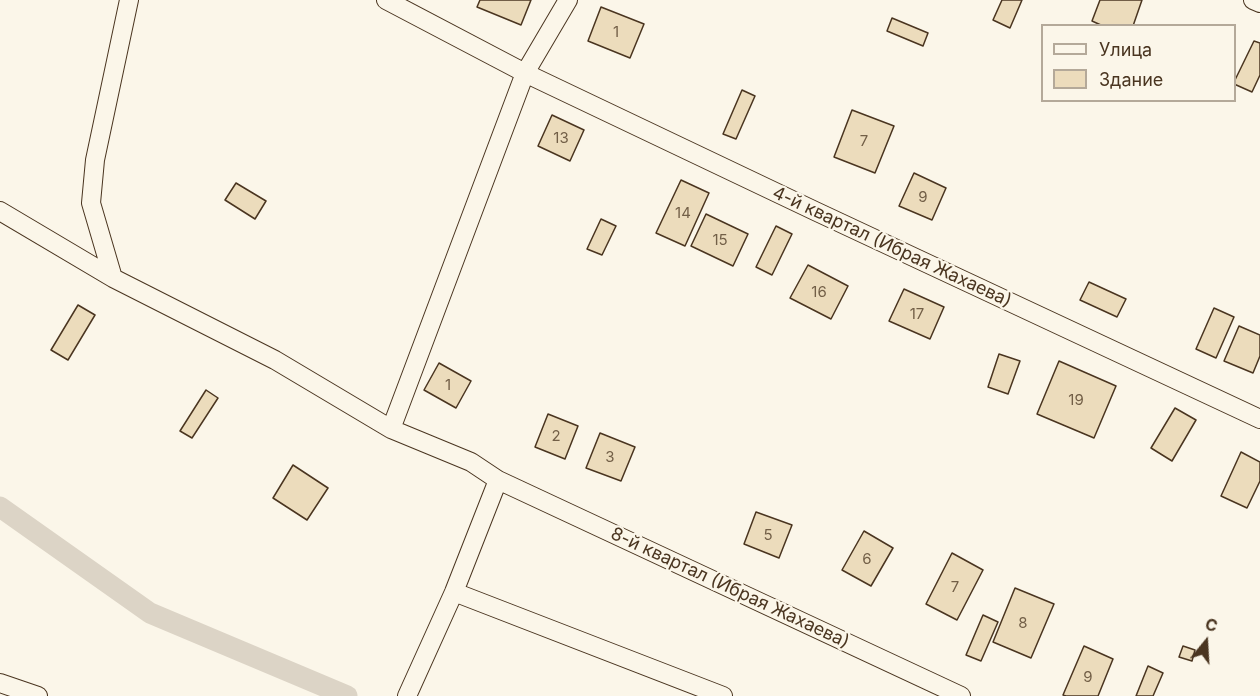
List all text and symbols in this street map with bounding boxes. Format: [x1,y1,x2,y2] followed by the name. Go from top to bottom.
[613,23,619,41] house number: 1
[1041,24,1236,102] legend
[1099,39,1152,60] text: Улица
[1099,69,1163,90] text: Здание
[553,129,569,147] house number: 13
[860,132,868,150] house number: 7
[769,182,1015,312] street label: 4-й квартал (Ибрая Жахаева)
[918,188,928,206] house number: 9
[675,204,691,222] house number: 14
[712,231,728,249] house number: 15
[811,283,827,301] house number: 16
[910,305,924,323] house number: 17
[445,376,451,394] house number: 1
[1068,391,1084,409] house number: 19
[551,427,561,445] house number: 2
[605,448,615,466] house number: 3
[607,523,853,653] street label: 8-й квартал (Ибрая Жахаева)
[763,526,773,544] house number: 5
[862,550,872,568] house number: 6
[951,578,959,596] house number: 7
[1176,612,1236,672] north arrow
[1018,614,1028,632] house number: 8
[1203,614,1220,636] text: С
[1083,668,1093,686] house number: 9

